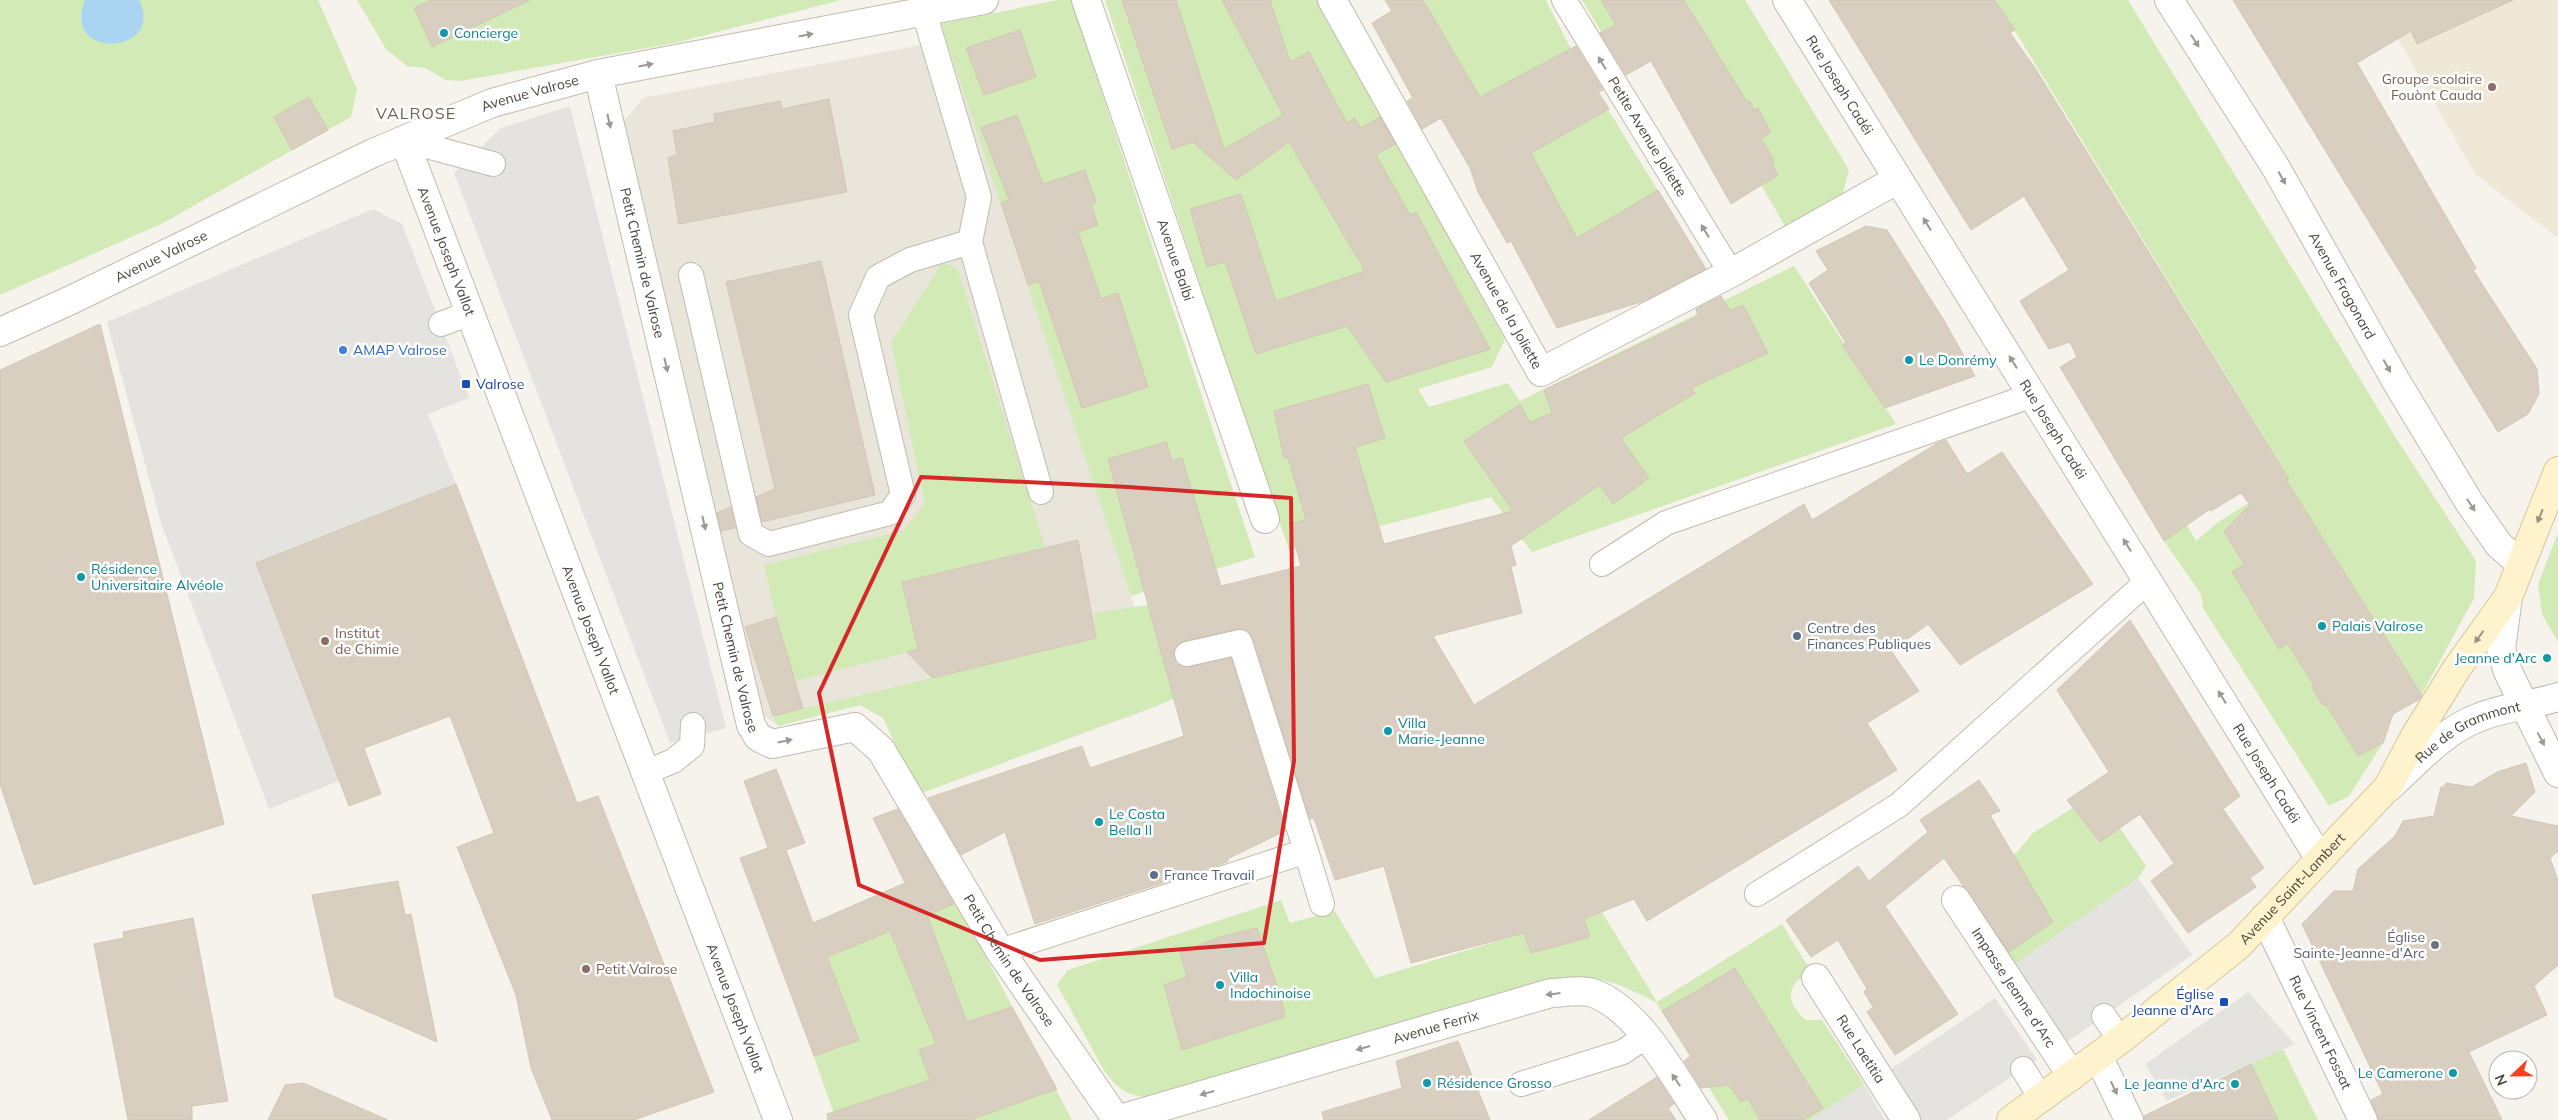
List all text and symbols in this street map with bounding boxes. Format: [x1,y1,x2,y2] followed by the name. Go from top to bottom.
[454,24,518,42] place label: Concierge
[438,27,450,39] marker: Concierge
[798,30,814,38] one-way arrow
[1802,32,1877,138] street label: Rue Joseph Cadéi
[2190,34,2200,48] one-way arrow
[1597,56,1607,69] one-way arrow
[638,60,654,68] one-way arrow
[2382,70,2482,104] place label: Groupe scolaire Fouònt Cauda
[478,71,581,116] street label: Avenue Valrose
[1604,73,1691,200] street label: Petite Avenue Joliette
[2486,81,2498,93] marker: Groupe scolaire Fouònt Cauda
[376,103,456,123] district label: VALROSE
[605,114,613,129] one-way arrow
[2278,171,2286,186] one-way arrow
[414,184,479,318] street label: Avenue Joseph Vallot
[616,186,669,340] street label: Petit Chemin de Valrose
[1153,217,1198,303] street label: Avenue Balbi
[1922,218,1931,231] one-way arrow
[1701,225,1710,238] one-way arrow
[112,226,210,286] street label: Avenue Valrose
[2305,229,2379,342] street label: Avenue Fragonard
[1466,249,1546,372] street label: Avenue de la Joliette
[353,341,447,359] place label: AMAP Valrose
[337,344,349,356] marker: AMAP Valrose
[1919,351,1997,369] place label: Le Donrémy
[1903,354,1915,366] marker: Le Donrémy
[2008,356,2017,369] one-way arrow
[662,357,670,372] one-way arrow
[2383,359,2392,372] one-way arrow
[476,375,524,393] place label: Valrose
[2016,376,2091,482] street label: Rue Joseph Cadéi
[460,378,472,390] marker: Valrose
[2466,498,2476,512] one-way arrow
[2536,509,2544,524] one-way arrow
[700,515,708,530] one-way arrow
[2122,538,2131,551] one-way arrow
[91,560,223,594] place label: Résidence Universitaire Alvéole
[558,562,624,697] street label: Avenue Joseph Vallot
[75,571,87,583] marker: Résidence Universitaire Alvéole
[709,580,762,736] street label: Petit Chemin de Valrose
[2332,617,2423,635] place label: Palais Valrose
[1807,619,1931,653] place label: Centre des Finances Publiques
[2316,620,2328,632] marker: Palais Valrose
[335,624,399,658] place label: Institut de Chimie
[1791,630,1803,642] marker: Centre des Finances Publiques
[2474,630,2484,644] one-way arrow
[319,635,331,647] marker: Institut de Chimie
[2455,649,2537,667] place label: Jeanne d'Arc
[2541,652,2553,664] marker: Jeanne d'Arc
[2217,691,2227,704] one-way arrow
[2411,697,2522,767] street label: Rue de Grammont
[1398,714,1485,748] place label: Villa Marie-Jeanne
[2229,720,2304,826] street label: Rue Joseph Cadéi
[1382,725,1394,737] marker: Villa Marie-Jeanne
[2537,732,2545,746] one-way arrow
[777,737,792,745] one-way arrow
[1109,805,1165,839] place label: Le Costa Bella II
[1093,816,1105,828] marker: Le Costa Bella II
[2235,829,2349,948] street label: Avenue Saint-Lambert
[1164,866,1255,884] place label: France Travail
[1148,869,1160,881] marker: France Travail
[959,891,1059,1030] street label: Petit Chemin de Valrose
[1968,924,2060,1051] street label: Impasse Jeanne d'Arc
[2293,928,2425,962] place label: Église Sainte-Jeanne-d'Arc
[2429,939,2441,951] marker: Église Sainte-Jeanne-d'Arc
[702,941,768,1075] street label: Avenue Joseph Vallot
[596,960,677,978] place label: Petit Valrose
[580,963,592,975] marker: Petit Valrose
[1230,968,1311,1002] place label: Villa Indochinoise
[2285,972,2356,1092] street label: Rue Vincent Fossat
[1214,979,1226,991] marker: Villa Indochinoise
[2132,985,2214,1019] place label: Église Jeanne d'Arc
[1545,990,1561,998] one-way arrow
[2218,996,2230,1008] marker: Église Jeanne d'Arc
[1391,1006,1481,1048] street label: Avenue Ferrix
[1833,1011,1889,1087] street label: Rue Laetitia
[1356,1044,1371,1052] one-way arrow
[2488,1050,2538,1100] north arrow
[2358,1064,2443,1082] place label: Le Camerone
[2447,1067,2459,1079] marker: Le Camerone
[2491,1072,2511,1088] text: N
[1671,1073,1681,1087] one-way arrow
[1437,1074,1552,1092] place label: Résidence Grosso
[2124,1075,2225,1093] place label: Le Jeanne d'Arc
[1421,1077,1433,1089] marker: Résidence Grosso
[2229,1078,2241,1090] marker: Le Jeanne d'Arc
[2110,1081,2118,1095] one-way arrow
[1200,1090,1215,1098] one-way arrow

